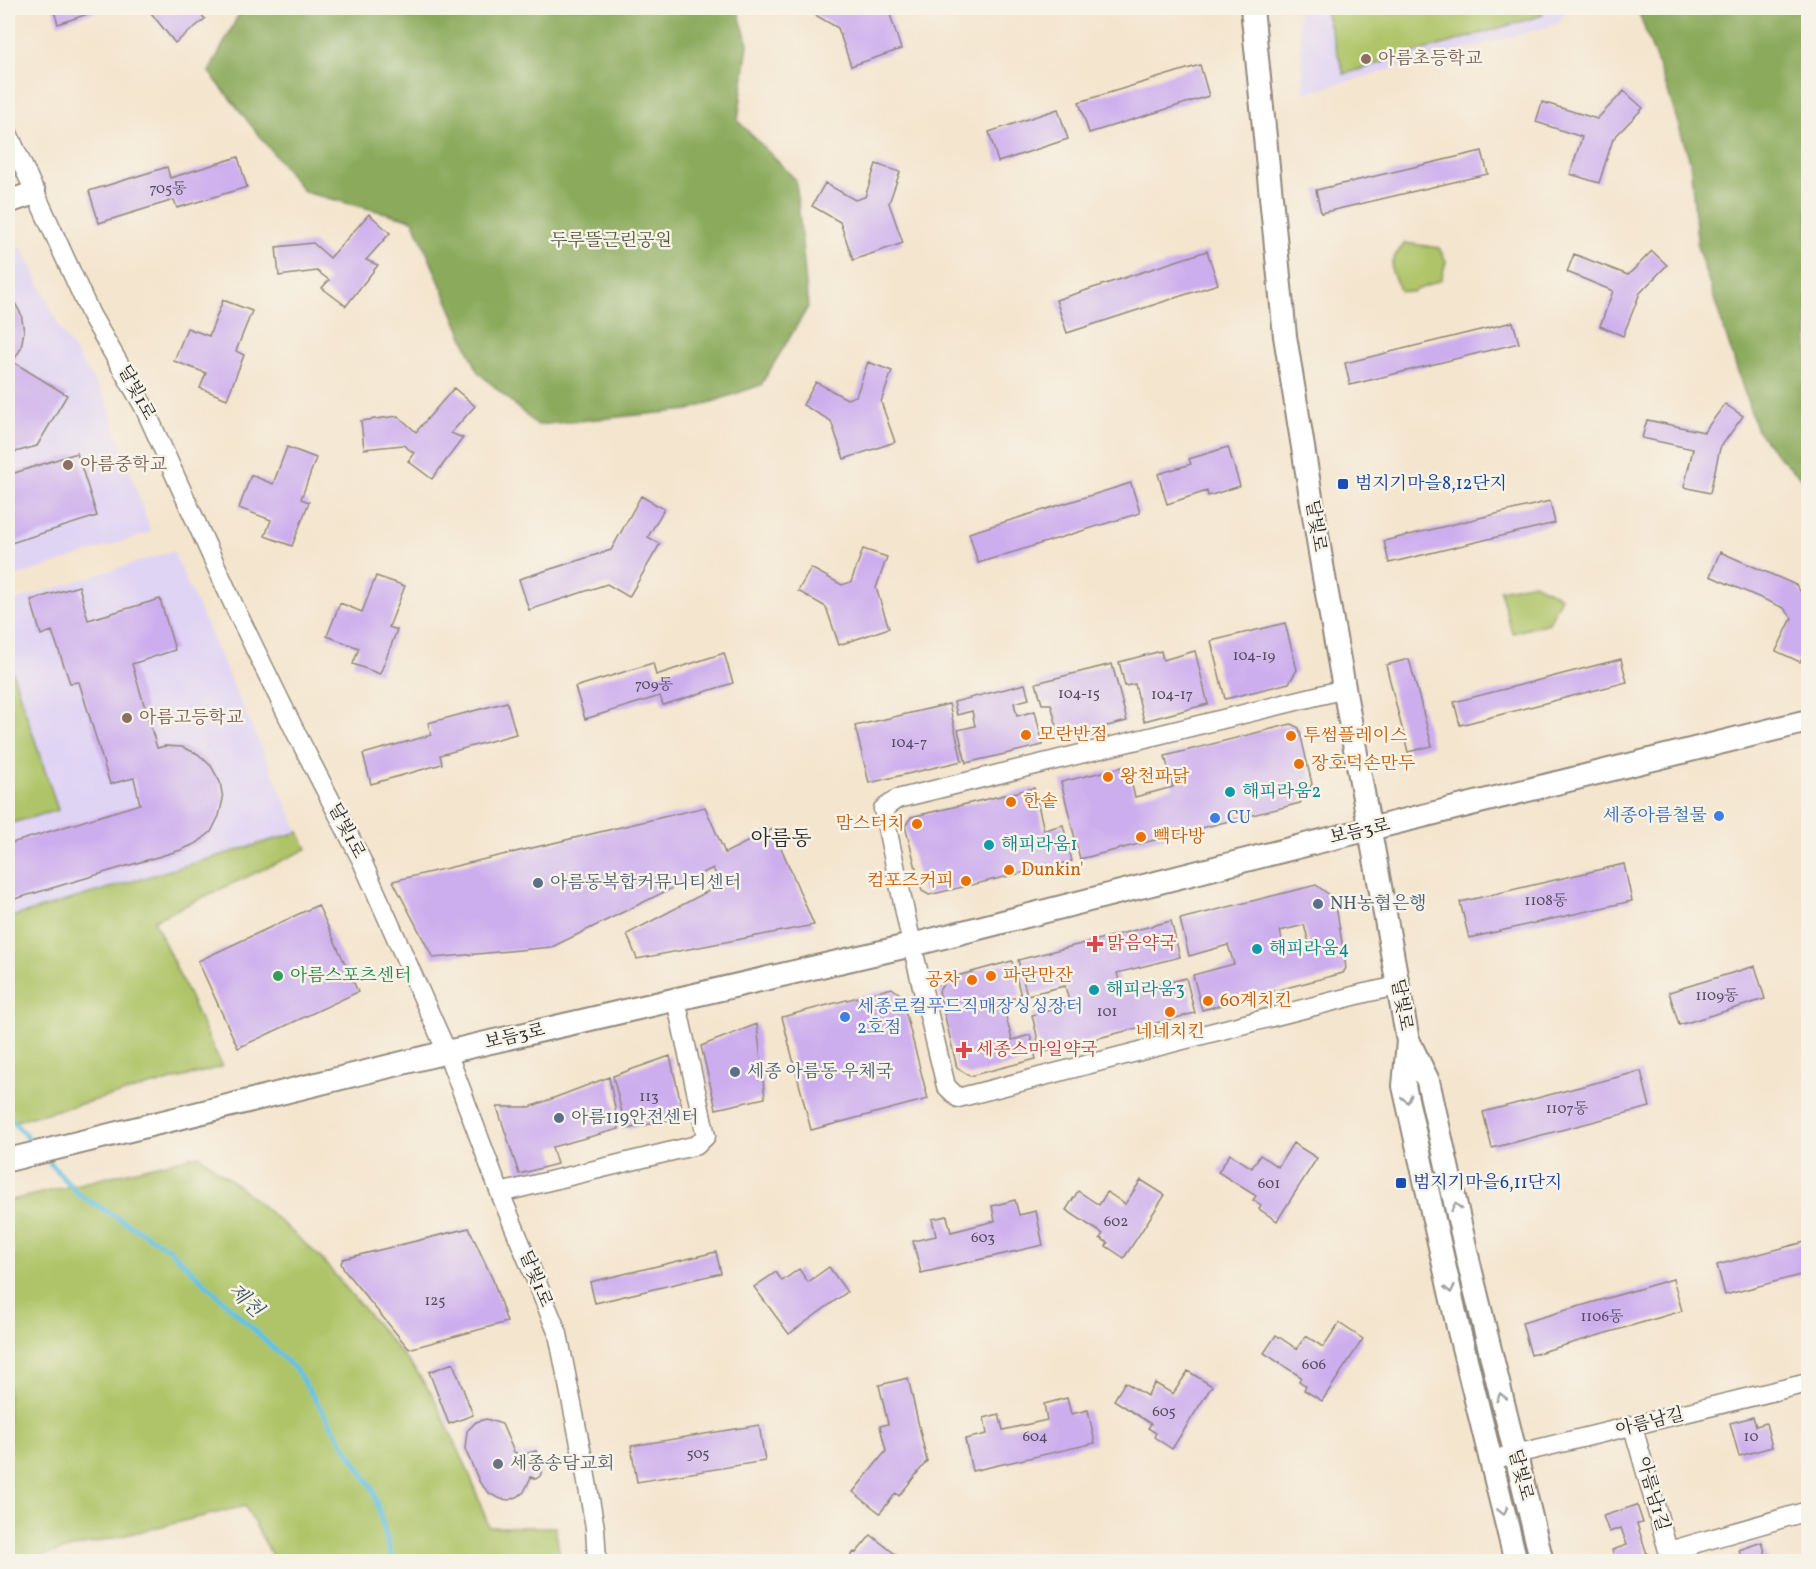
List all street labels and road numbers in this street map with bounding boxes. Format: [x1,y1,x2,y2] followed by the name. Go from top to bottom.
[111,361,161,425] street label: 달빛1로
[1299,498,1331,554] street label: 달빛로
[321,799,371,863] street label: 달빛1로
[1327,813,1393,851] street label: 보듬3로
[1384,977,1418,1033] street label: 달빛로
[482,1018,548,1056] street label: 보듬3로
[512,1247,558,1311] street label: 달빛1로
[1613,1402,1687,1444] street label: 아름남길
[1502,1447,1538,1503] street label: 달빛로
[1629,1454,1675,1534] street label: 아름남1길

